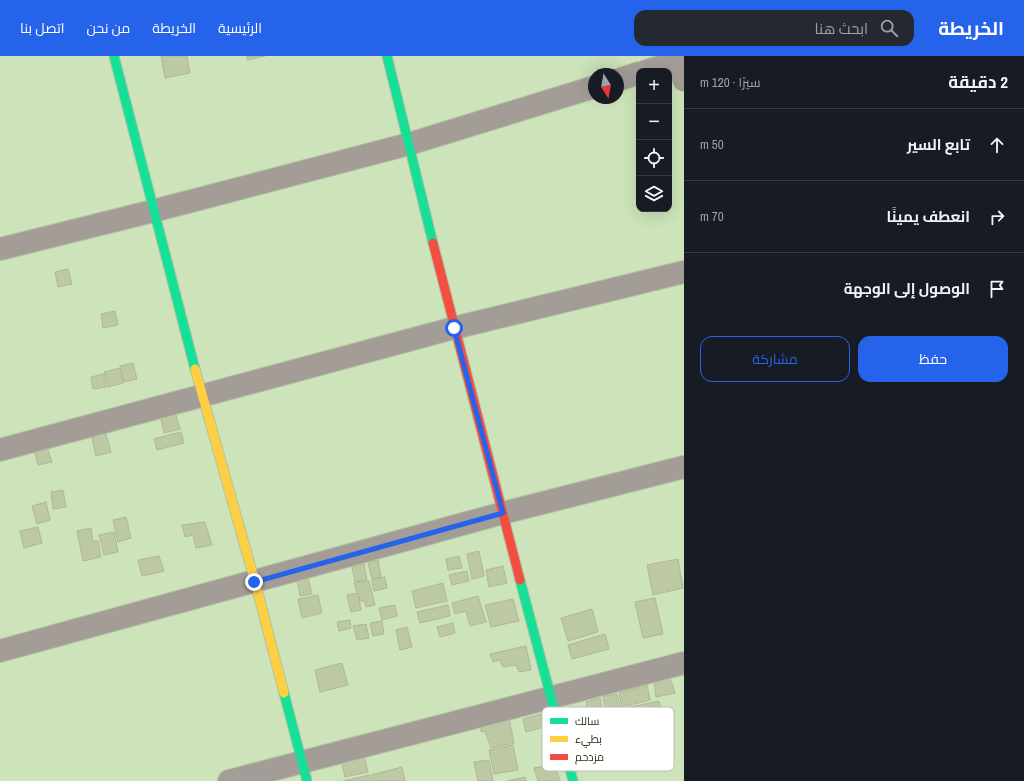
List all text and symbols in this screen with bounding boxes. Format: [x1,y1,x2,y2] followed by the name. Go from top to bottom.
[634,10,914,46] search box
[938,15,1004,41] text: الخريطة
[878,17,900,39] icon: search
[815,18,868,39] text: ابحث هنا
[20,19,64,37] text: اتصل بنا
[86,19,130,37] text: من نحن
[152,19,196,37] text: الخريطة
[218,19,262,37] text: الرئيسية
[588,68,624,104] north arrow
[636,68,672,212] map controls
[636,68,672,104] button: +
[948,70,1008,93] text: 2 دقيقة
[700,74,761,91] text: سيرًا · 120 m
[636,104,672,140] button: −
[907,134,970,155] text: تابع السير
[986,134,1008,156] icon: ahead
[700,136,724,153] text: 50 m
[636,140,672,176] button: locate
[636,176,672,212] button: layers
[887,206,970,227] text: انعطف يمينًا
[986,206,1008,228] icon: right
[700,208,724,225] text: 70 m
[844,278,970,299] text: الوصول إلى الوجهة
[986,278,1008,300] icon: arrive
[445,319,463,337] route start
[700,336,850,382] button: مشاركة
[858,336,1008,382] button: حفظ
[245,573,263,591] route end
[542,707,674,771] legend
[575,714,599,728] text: سالك
[575,732,602,748] text: بطيء
[575,750,604,765] text: مزدحم

